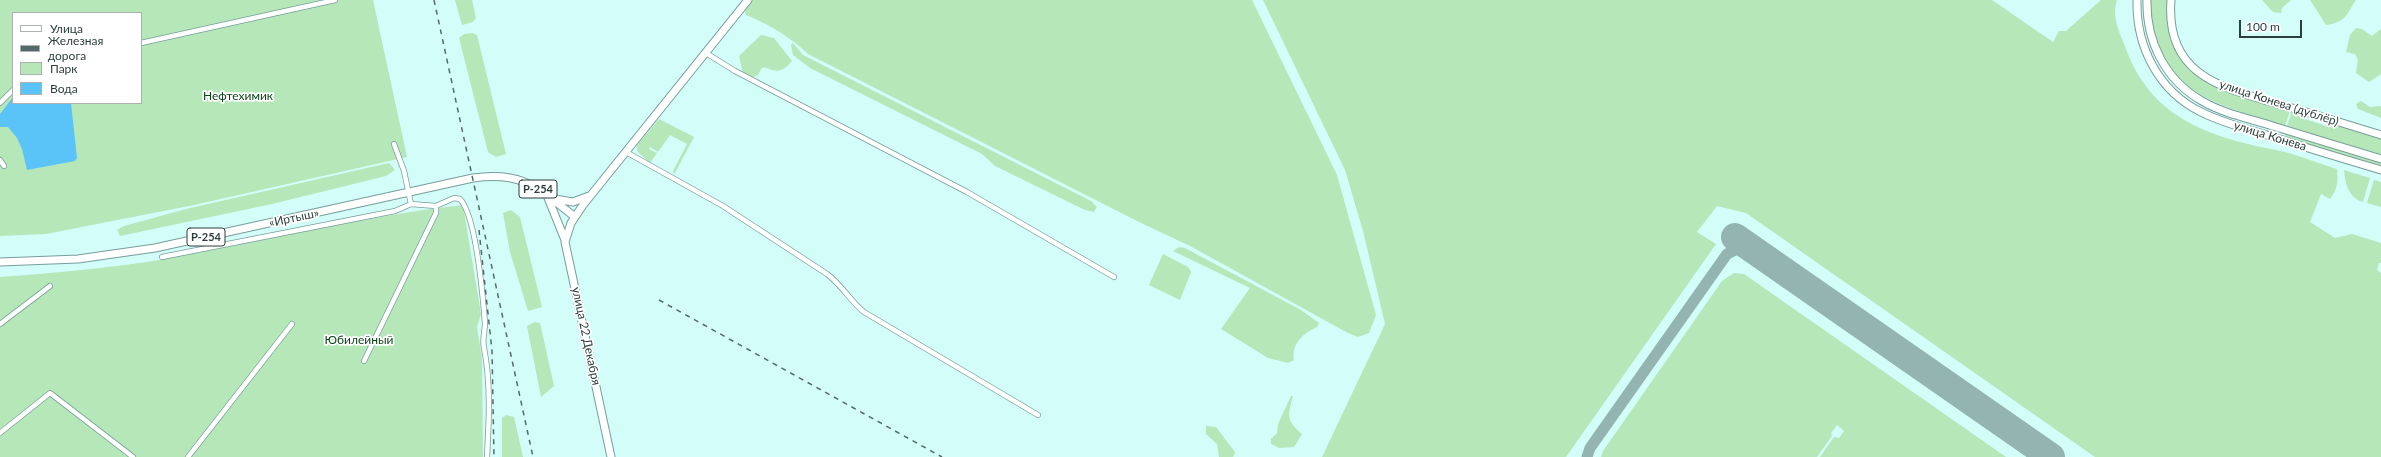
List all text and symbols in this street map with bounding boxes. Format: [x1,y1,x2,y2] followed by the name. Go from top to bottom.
[12,12,142,104] legend
[2241,12,2304,38] scale bar
[2246,19,2280,34] text: 100 m
[50,21,83,36] text: Улица
[48,33,103,63] text: Железная дорога
[50,61,78,76] text: Парк
[2218,77,2340,129] street label: улица Конева (дублёр)
[50,81,78,96] text: Вода
[203,89,273,103] park label: Нефтехимик
[2232,118,2308,154] street label: улица Конева
[519,180,557,198] road number: Р-254
[268,206,320,230] street label: «Иртыш»
[187,228,225,246] road number: Р-254
[569,286,603,386] street label: улица 22 Декабря
[325,333,393,347] park label: Юбилейный

